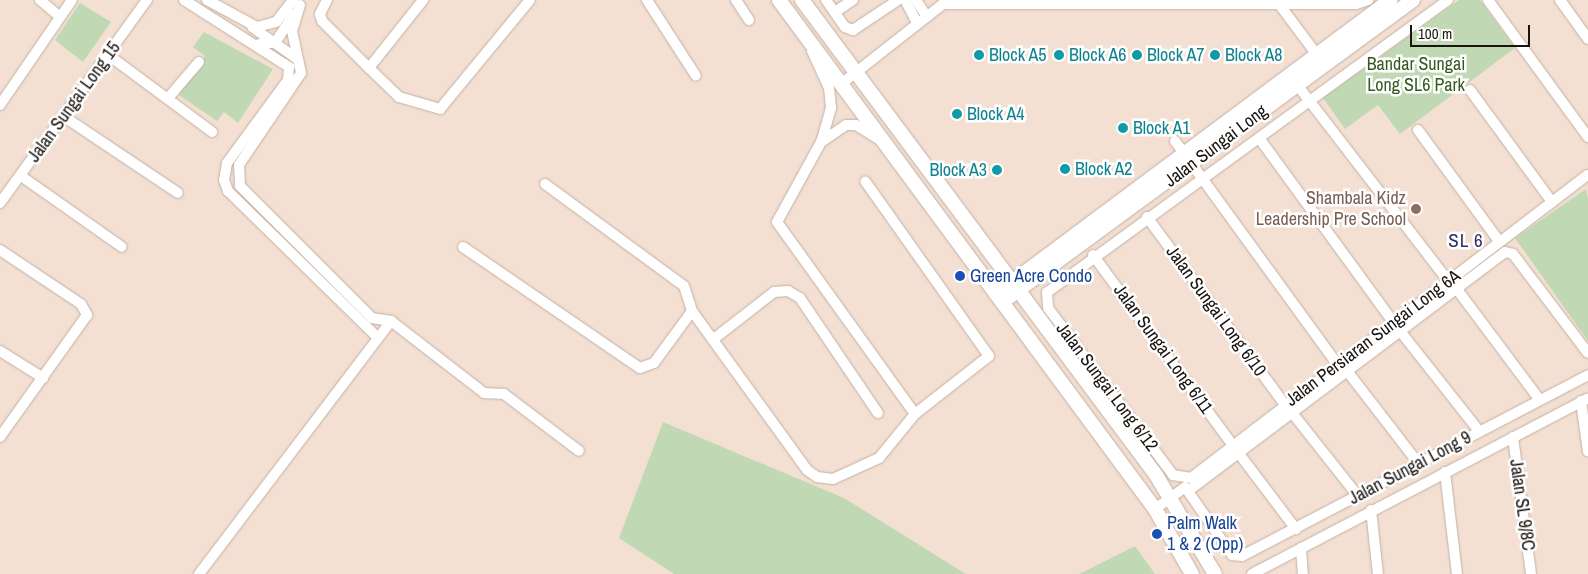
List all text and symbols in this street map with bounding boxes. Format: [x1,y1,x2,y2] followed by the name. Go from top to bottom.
[1413,15,1533,47] scale bar
[1418,23,1452,44] text: 100 m
[23,38,125,166] street label: Jalan Sungai Long 15
[989,44,1047,66] place label: Block A5
[1069,44,1127,66] place label: Block A6
[1147,44,1205,66] place label: Block A7
[1225,44,1283,66] place label: Block A8
[973,49,985,61] marker: Block A5
[1053,49,1065,61] marker: Block A6
[1131,49,1143,61] marker: Block A7
[1209,49,1221,61] marker: Block A8
[1367,54,1465,96] park label: Bandar Sungai Long SL6 Park
[1160,100,1272,192] street label: Jalan Sungai Long
[967,103,1025,125] place label: Block A4
[951,108,963,120] marker: Block A4
[1133,117,1191,139] place label: Block A1
[1117,122,1129,134] marker: Block A1
[1075,158,1133,180] place label: Block A2
[929,159,987,181] place label: Block A3
[1059,163,1071,175] marker: Block A2
[991,164,1003,176] marker: Block A3
[1256,188,1406,230] place label: Shambala Kidz Leadership Pre School
[1410,203,1422,215] marker: Shambala Kidz Leadership Pre School
[1447,230,1485,252] district label: SL 6
[1161,242,1271,380] street label: Jalan Sungai Long 6/10
[970,265,1093,287] place label: Green Acre Condo
[1281,265,1465,411] street label: Jalan Persiaran Sungai Long 6A
[954,270,966,282] marker: Green Acre Condo
[1109,280,1217,418] street label: Jalan Sungai Long 6/11
[1051,318,1163,456] street label: Jalan Sungai Long 6/12
[1345,427,1475,509] street label: Jalan Sungai Long 9
[1505,458,1539,552] street label: Jalan SL 9/8C
[1167,513,1243,556] place label: Palm Walk 1 & 2 (Opp)
[1151,528,1163,540] marker: Palm Walk 1 & 2 (Opp)

